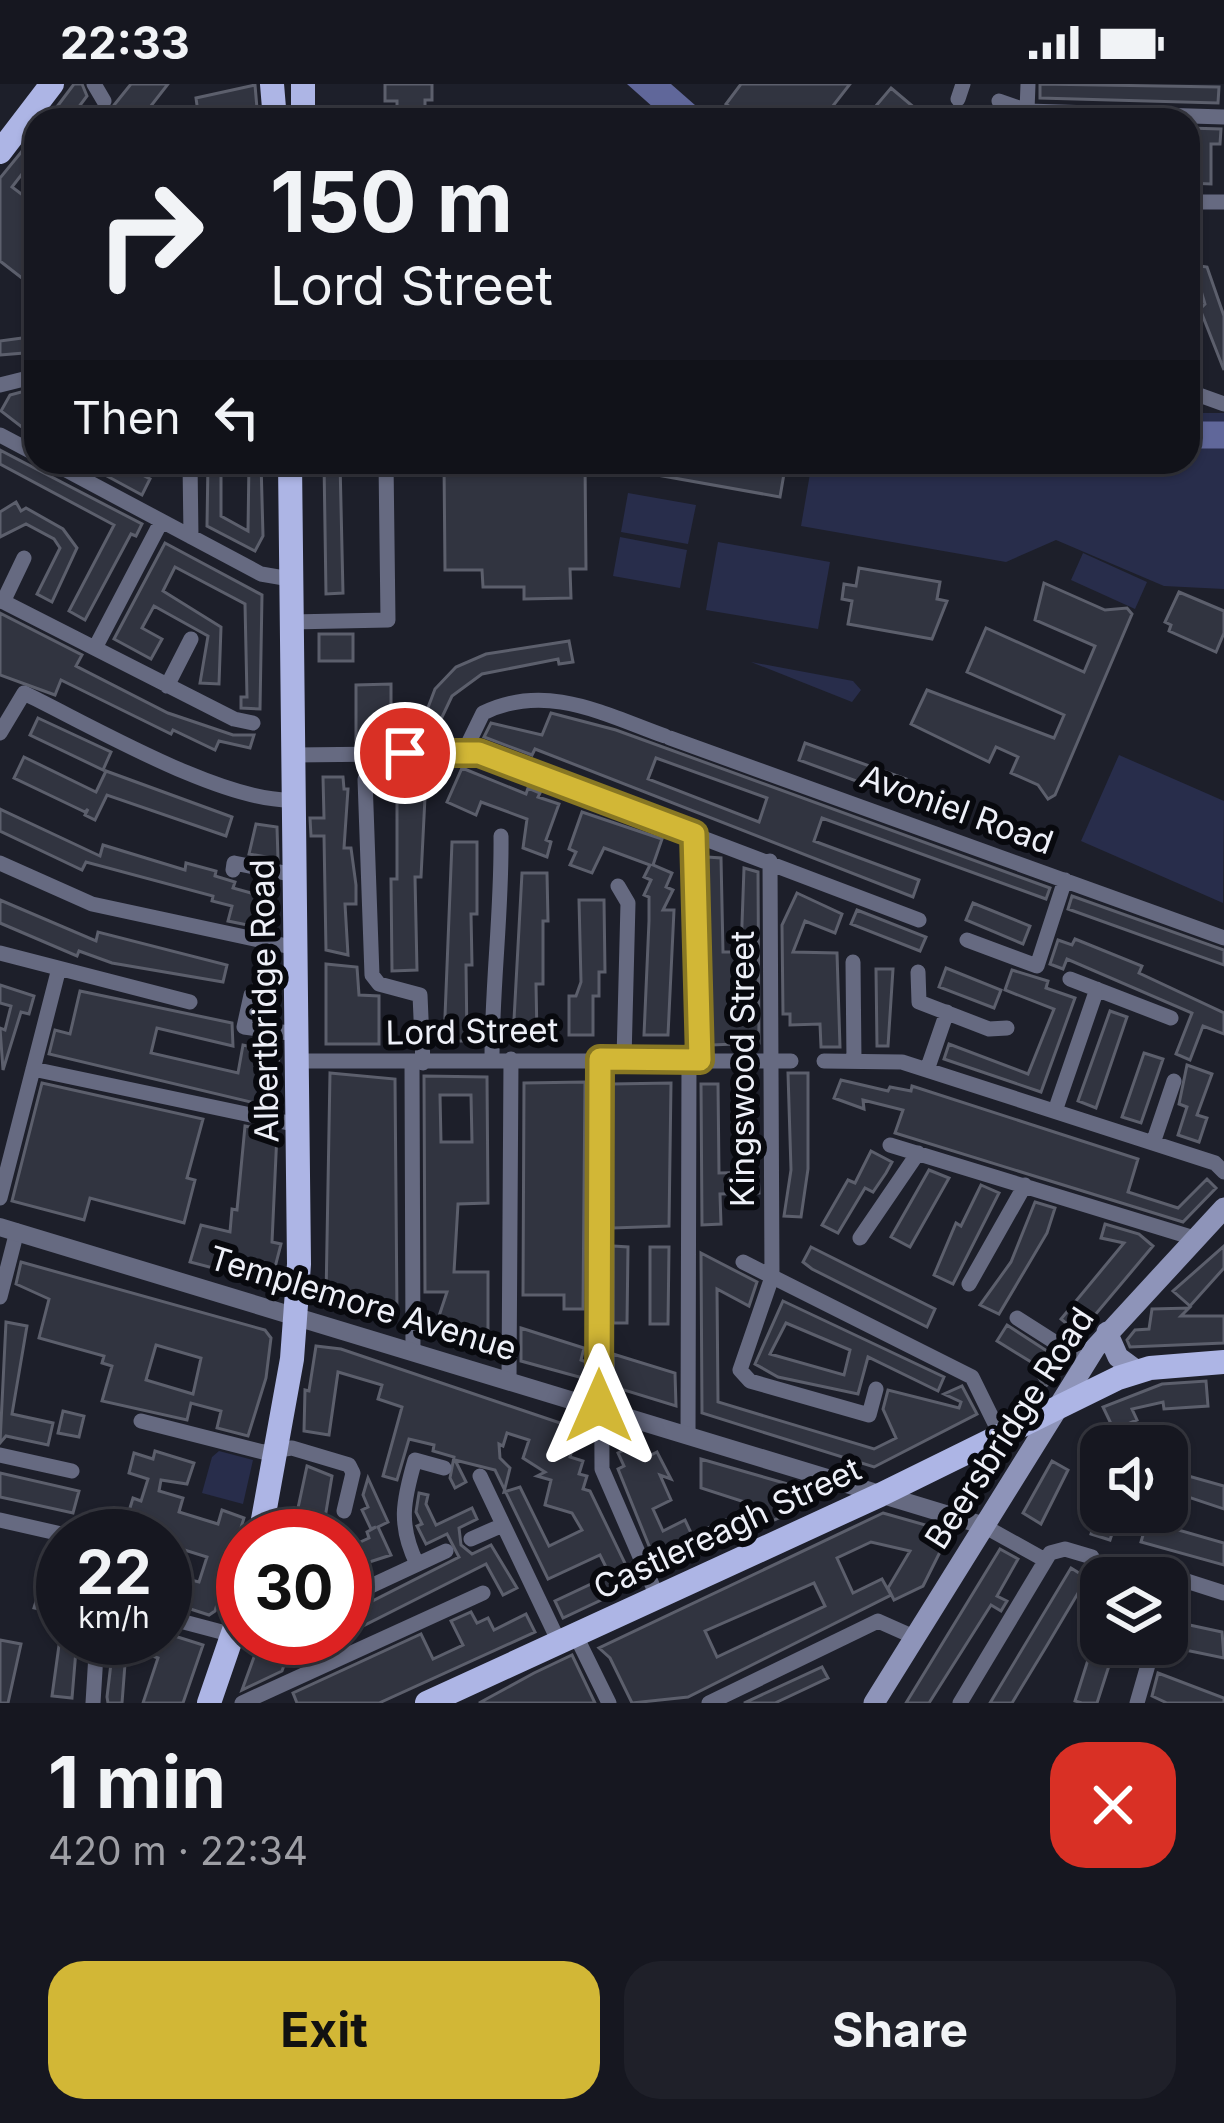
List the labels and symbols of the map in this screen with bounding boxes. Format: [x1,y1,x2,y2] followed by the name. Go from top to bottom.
[354,702,456,804] pin
[855,756,1059,862] street label: Avoniel Road
[242,859,286,1143] street label: Albertbridge Road
[722,931,762,1207] street label: Kingswood Street
[385,1009,559,1053] street label: Lord Street
[204,1237,522,1369] street label: Templemore Avenue
[916,1300,1102,1556] street label: Beersbridge Road
[536,1343,662,1469] position arrow
[587,1448,867,1607] street label: Castlereagh Street
[216,1509,372,1665] speed limit sign: 30

